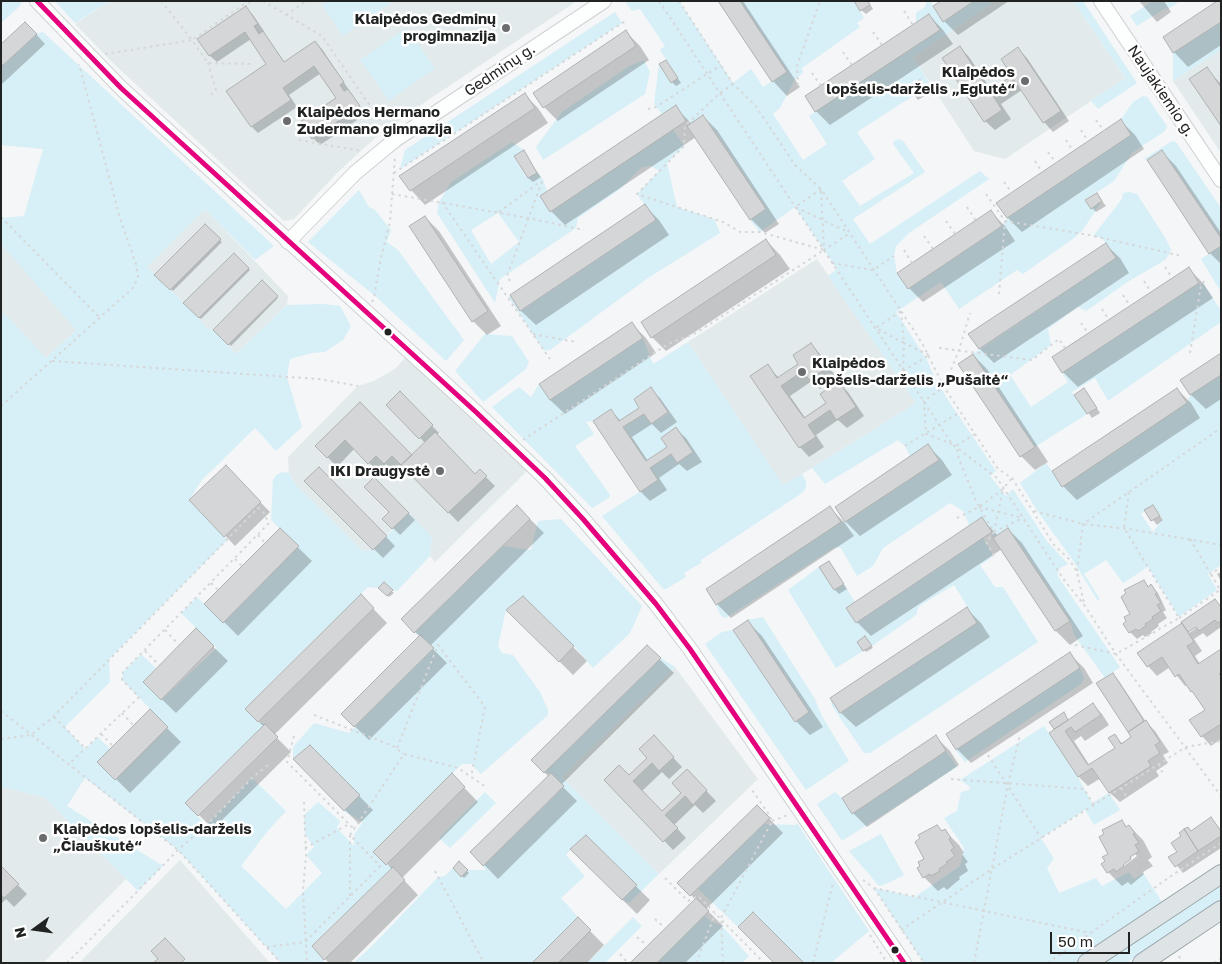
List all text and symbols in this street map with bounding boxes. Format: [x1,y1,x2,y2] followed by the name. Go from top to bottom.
[355,10,496,45] place label: Klaipėdos Gedminų progimnazija
[500,22,512,34] marker: Klaipėdos Gedminų progimnazija
[461,40,539,100] street label: Gedminų g.
[1124,42,1198,140] street label: Naujakiemio g.
[826,63,1015,98] place label: Klaipėdos lopšelis-darželis „Eglutė“
[1019,75,1031,87] marker: Klaipėdos lopšelis-darželis „Eglutė“
[297,103,452,138] place label: Klaipėdos Hermano Zudermano gimnazija
[281,115,293,127] marker: Klaipėdos Hermano Zudermano gimnazija
[383,327,393,337] unlabelled marker
[812,354,1008,389] place label: Klaipėdos lopšelis-darželis „Pušaitė“
[796,366,808,378] marker: Klaipėdos lopšelis-darželis „Pušaitė“
[330,462,430,480] place label: IKI Draugystė
[434,465,446,477] marker: IKI Draugystė
[53,820,252,855] place label: Klaipėdos lopšelis-darželis „Čiauškutė“
[37,832,49,844] marker: Klaipėdos lopšelis-darželis „Čiauškutė“
[10,904,60,954] north arrow
[1052,922,1132,954] scale bar
[10,926,29,940] text: N
[1058,932,1093,950] text: 50 m
[890,945,900,955] unlabelled marker

